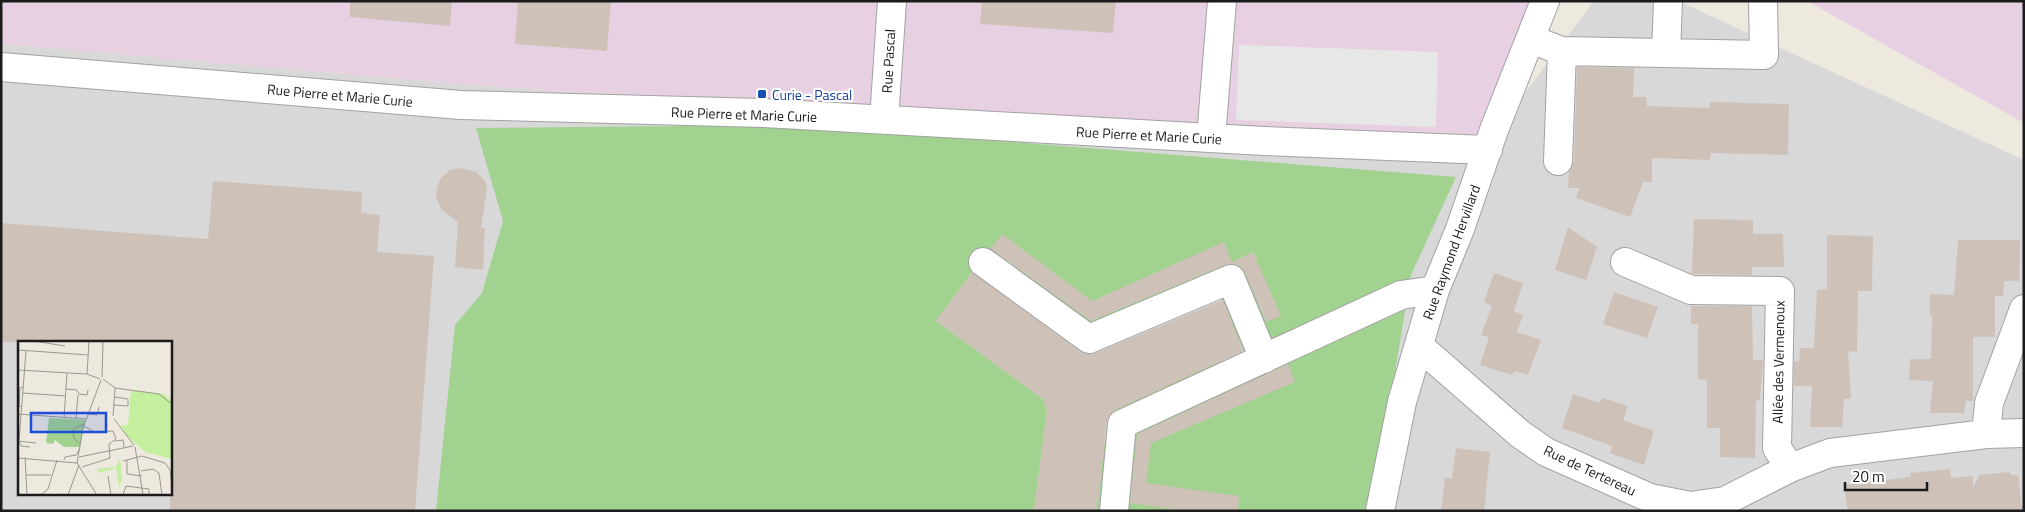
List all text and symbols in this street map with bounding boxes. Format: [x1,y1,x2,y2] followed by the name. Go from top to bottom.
[876,28,900,94] street label: Rue Pascal
[266,78,414,112] street label: Rue Pierre et Marie Curie
[772,84,852,105] place label: Curie - Pascal
[756,88,768,100] marker: Curie - Pascal
[671,101,817,127] street label: Rue Pierre et Marie Curie
[1076,121,1222,149] street label: Rue Pierre et Marie Curie
[1417,182,1485,322] street label: Rue Raymond Hervillard
[1766,300,1790,424] street label: Allée des Vermenoux
[18,341,171,494] inset map
[1540,439,1640,501] street label: Rue de Tertereau
[1845,460,1928,492] scale bar
[1852,465,1885,488] text: 20 m

